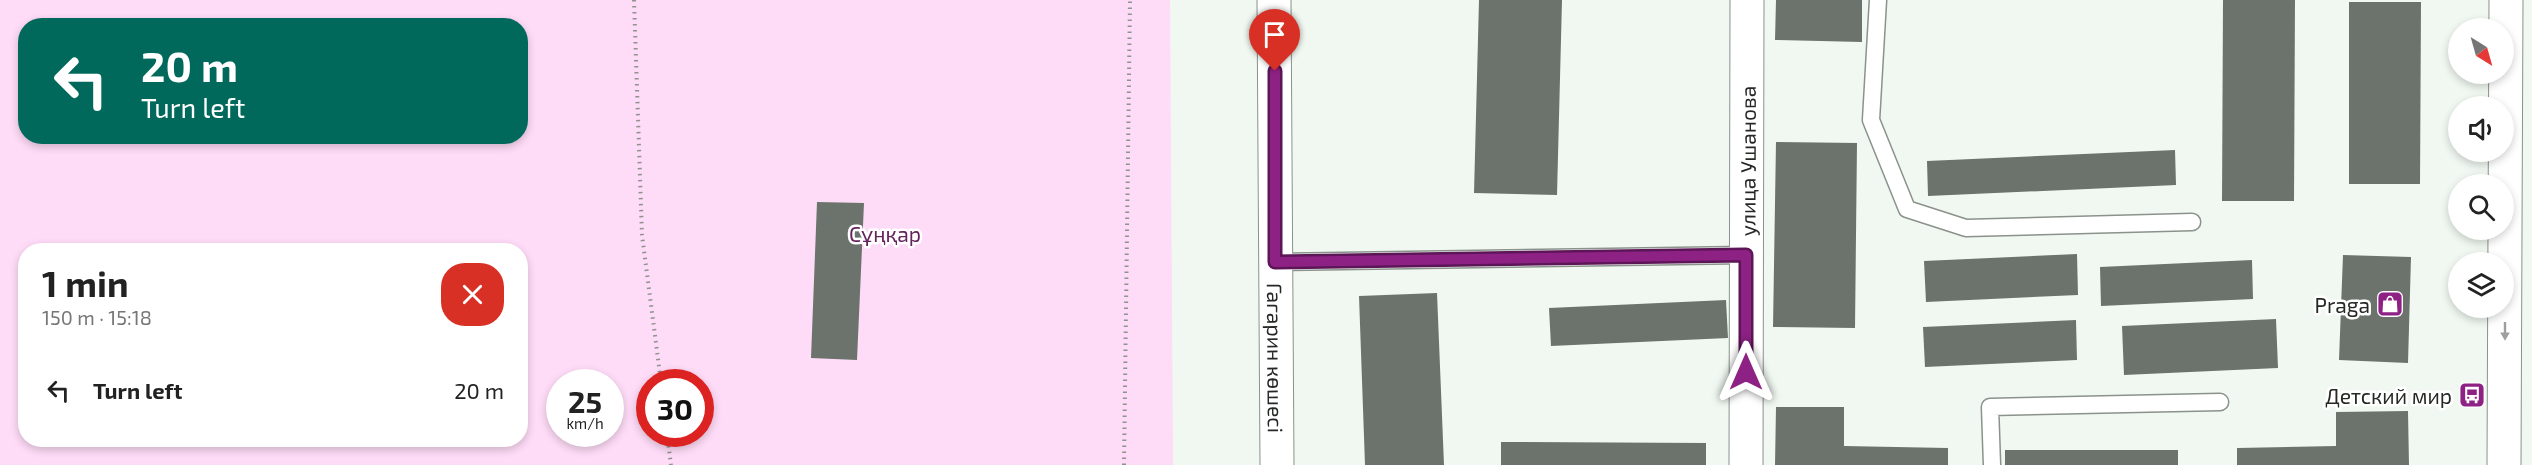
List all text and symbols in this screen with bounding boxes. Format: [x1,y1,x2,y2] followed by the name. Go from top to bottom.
[1249,9,1300,71] pin
[1258,18,1291,51] icon: arrive
[2448,18,2514,84] north arrow
[2448,18,2514,318] map controls
[141,40,238,90] text: 20 m
[42,42,120,120] icon: left
[1734,86,1760,236] street label: улица Ушанова
[141,91,245,123] text: Turn left
[2448,96,2514,162] button: sound
[2448,174,2514,240] button: search
[849,221,921,246] park label: Сұңқар
[2448,252,2514,318] button: layers
[42,261,129,304] text: 1 min
[441,263,504,326] button: close
[1263,283,1289,433] street label: Гагарин көшесі
[2375,289,2405,319] shop icon: Praga
[2315,292,2370,317] place label: Praga
[42,305,152,329] text: 150 m · 15:18
[2500,322,2510,341] one-way arrow
[1714,340,1778,404] position arrow
[636,369,714,447] speed limit sign: 30
[42,374,75,407] icon: left
[93,377,182,403] text: Turn left
[454,377,504,403] text: 20 m
[2457,380,2487,410] bus stop icon: Детский мир
[568,383,602,419] text: 25
[2325,383,2452,408] place label: Детский мир
[566,414,604,432] text: km/h

